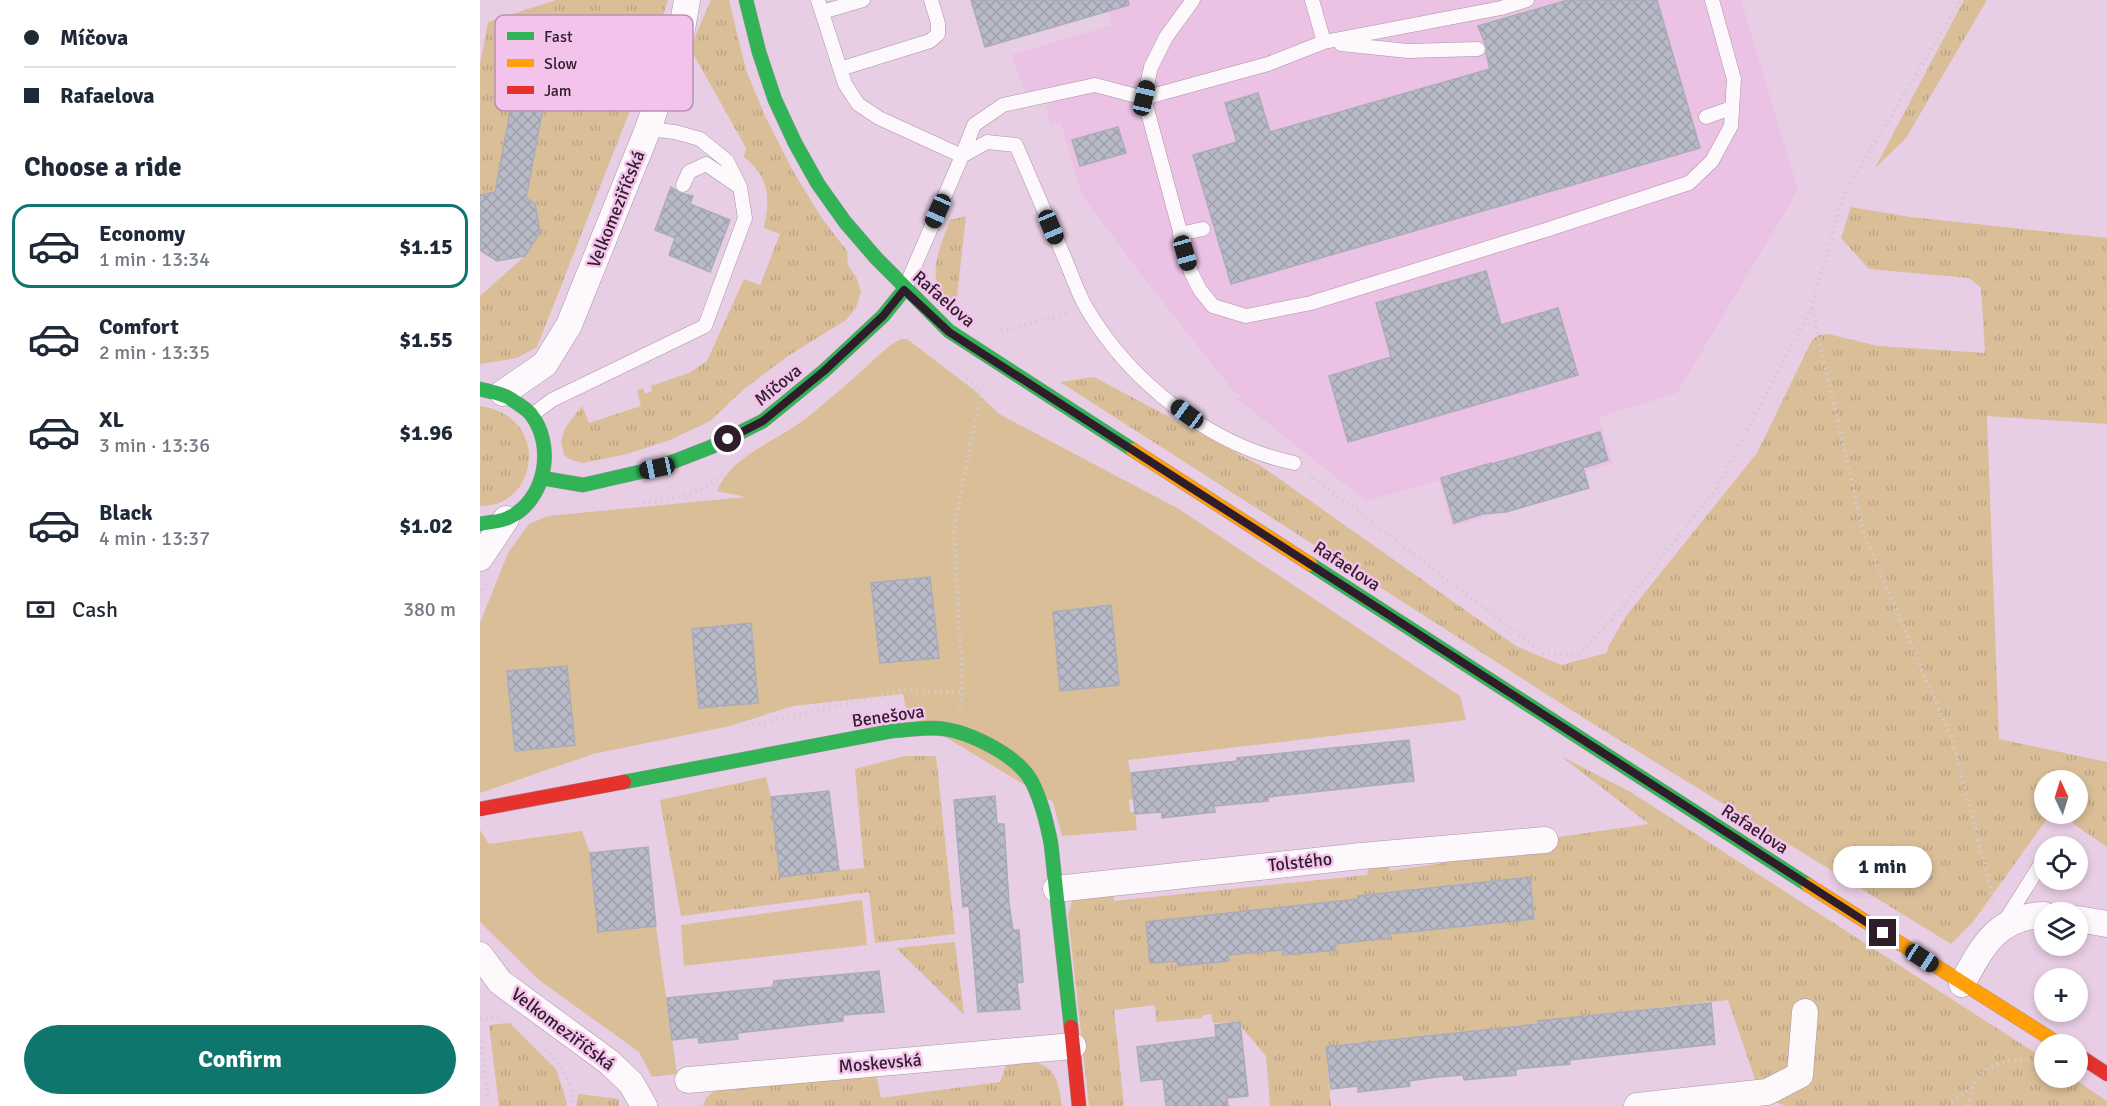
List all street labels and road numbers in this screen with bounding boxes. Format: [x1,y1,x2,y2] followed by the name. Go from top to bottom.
[583,147,649,271] street label: Velkomeziříčská
[908,266,980,332] street label: Rafaelova
[750,359,806,411] street label: Míčova
[1309,536,1385,596] street label: Rafaelova
[850,700,926,732] street label: Benešova
[1717,799,1793,859] street label: Rafaelova
[1267,848,1333,876] street label: Tolstého
[507,983,619,1075] street label: Velkomeziříčská
[837,1048,923,1078] street label: Moskevská

